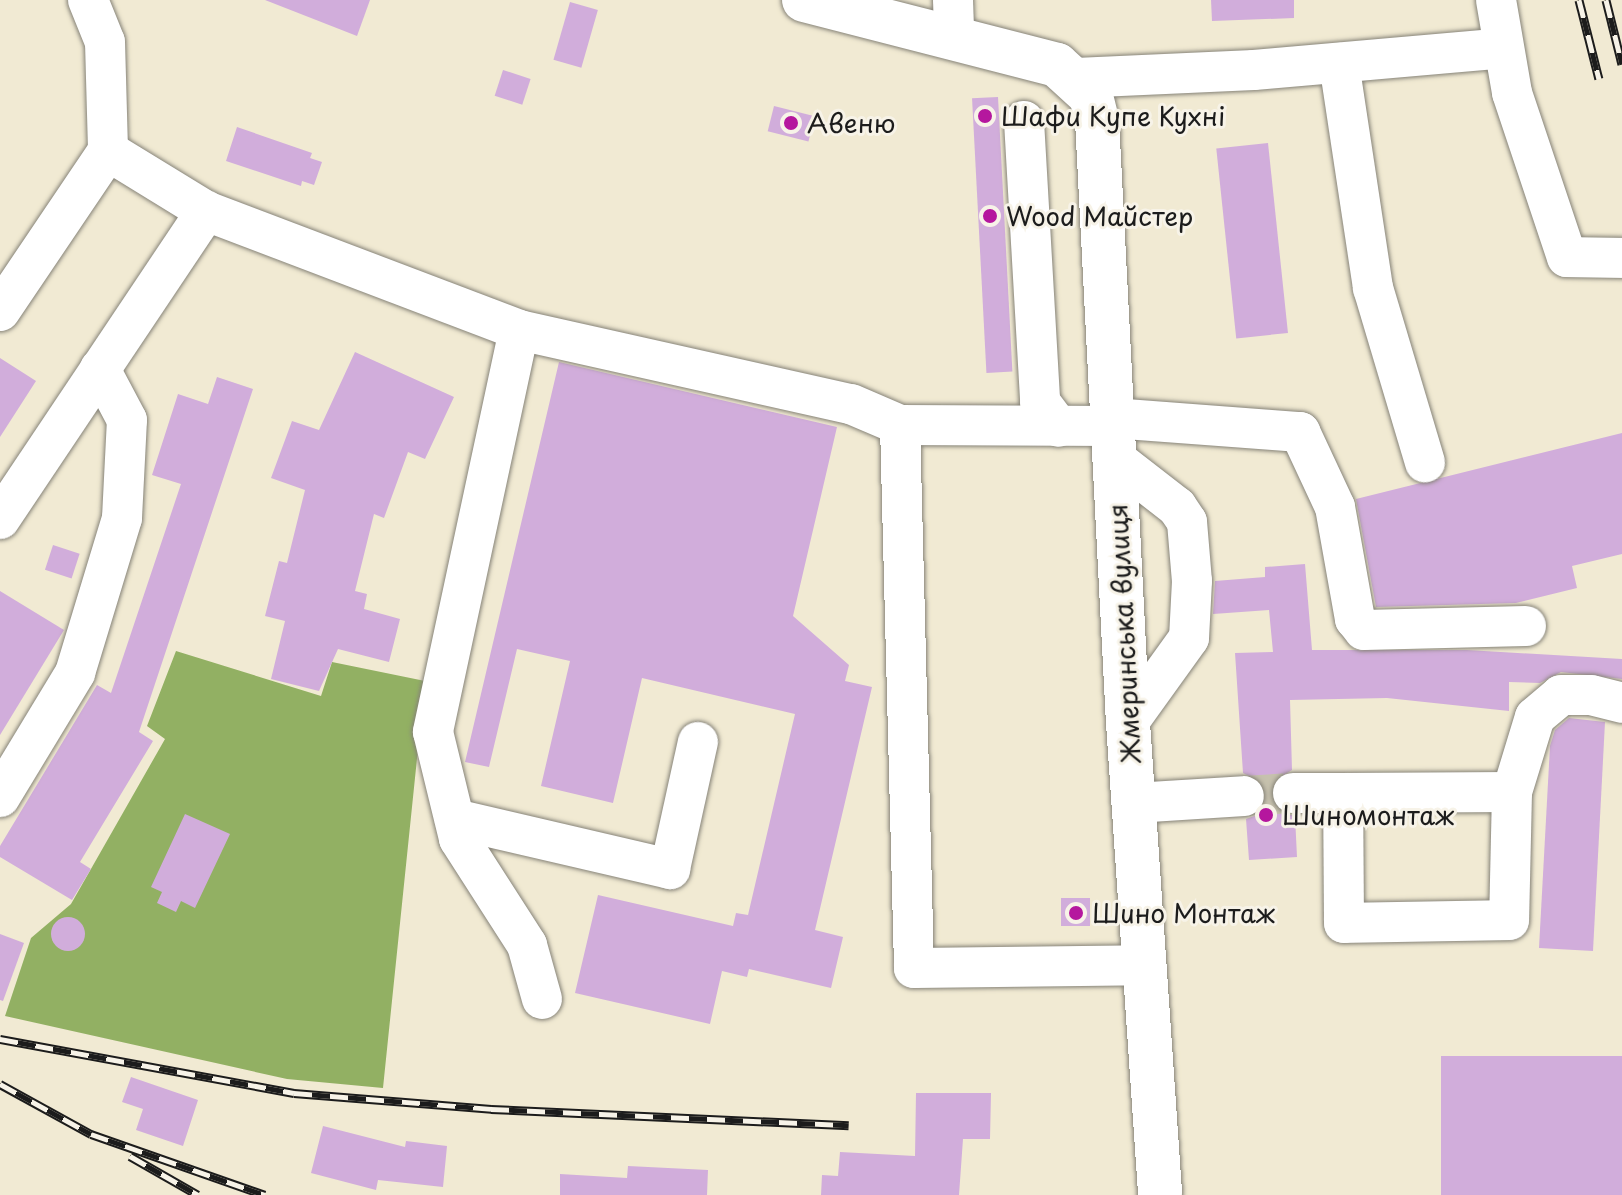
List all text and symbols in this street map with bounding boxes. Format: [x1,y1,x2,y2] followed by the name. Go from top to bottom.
[1001,100,1227,132] place label: Шафи Купе Кухні
[807,107,896,139] place label: Авеню
[976,107,994,125] marker: Шафи Купе Кухні
[782,114,800,132] marker: Авеню
[1006,200,1194,232] place label: Wood Майстер
[981,207,999,225] marker: Wood Майстер
[1102,502,1146,766] street label: Жмеринська вулиця
[1282,799,1454,831] place label: Шиномонтаж
[1257,806,1275,824] marker: Шиномонтаж
[1092,897,1276,929] place label: Шино Монтаж
[1067,904,1085,922] marker: Шино Монтаж

